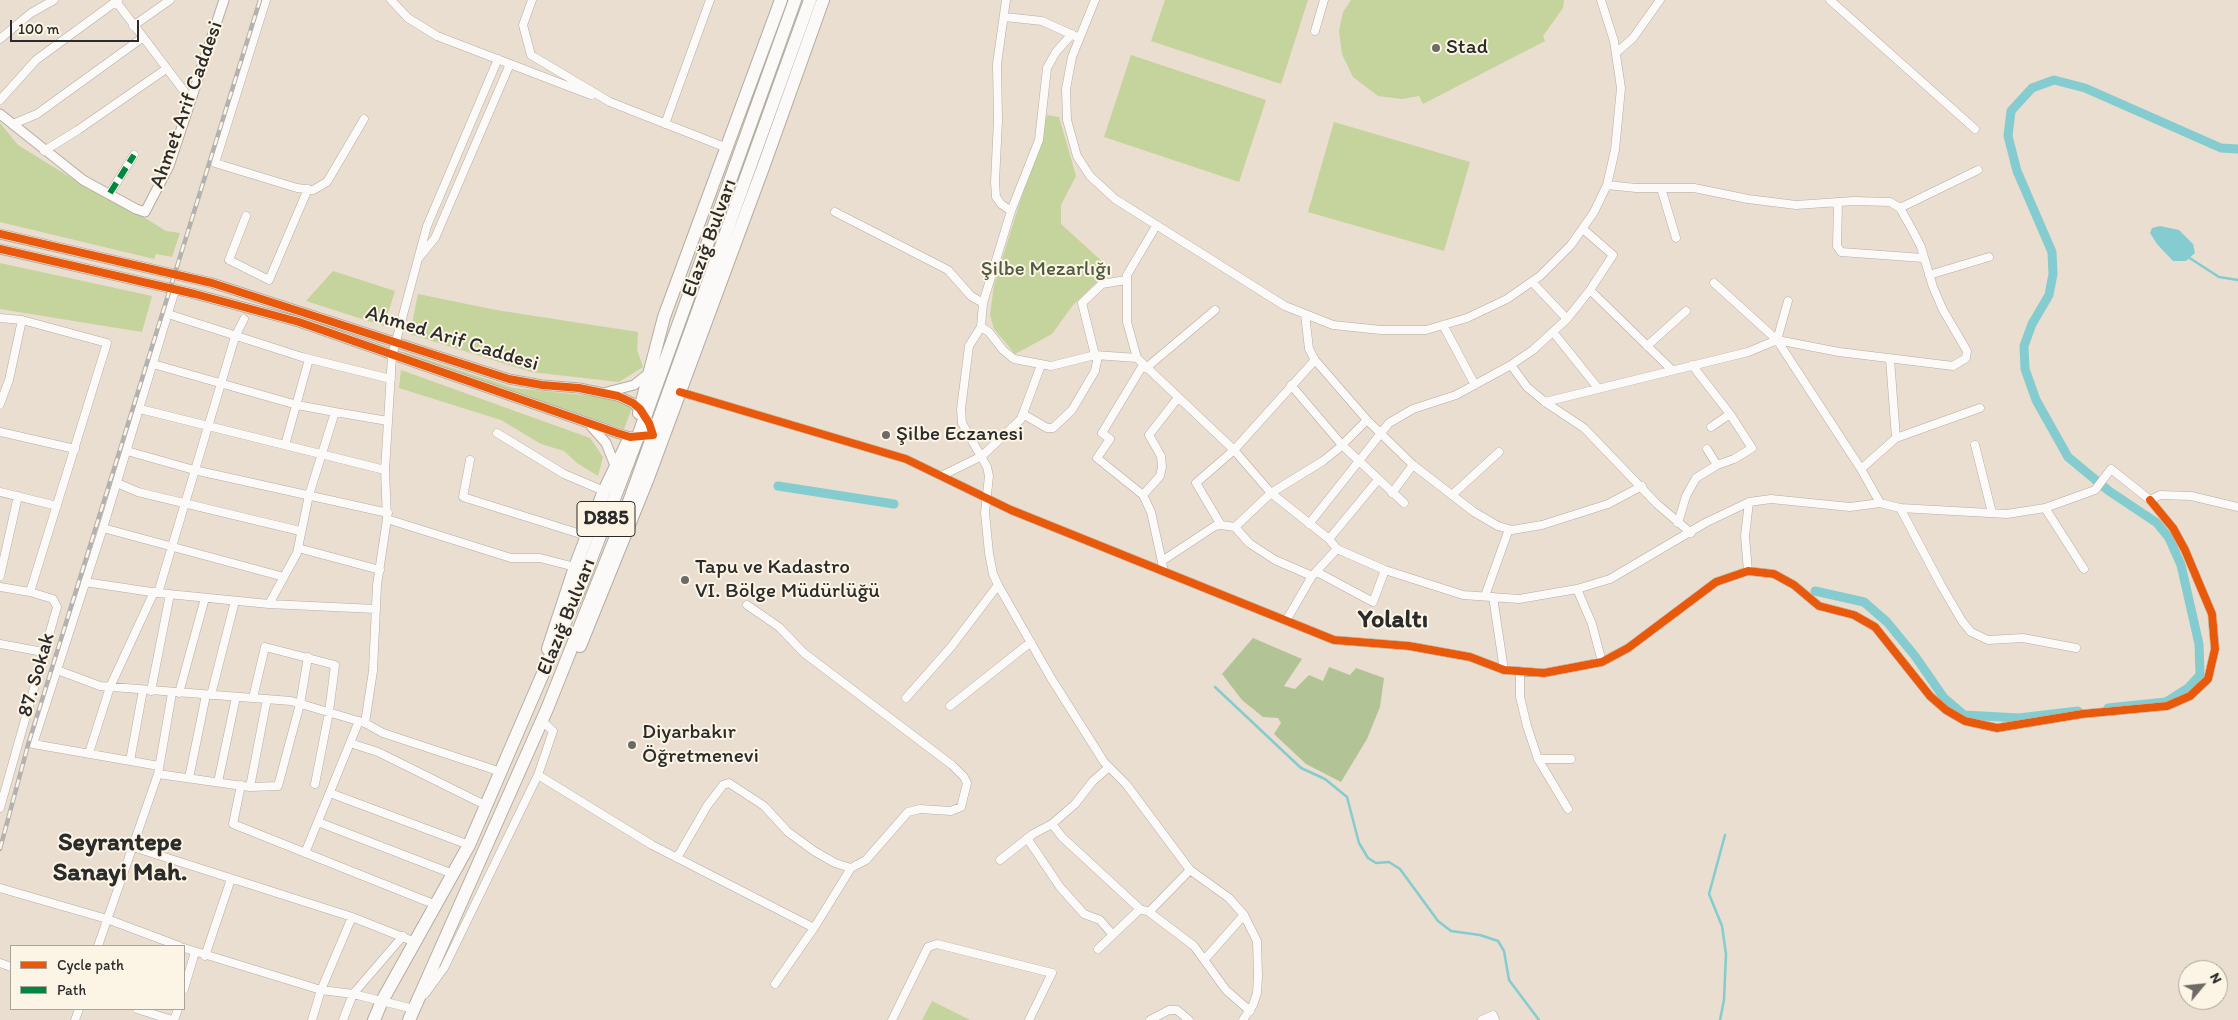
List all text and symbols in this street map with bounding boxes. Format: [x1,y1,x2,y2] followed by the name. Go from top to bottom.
[12,10,141,42] scale bar
[145,18,229,192] street label: Ahmet Arif Caddesi
[18,20,59,38] text: 100 m
[1446,35,1488,61] place label: Stad
[1430,42,1442,54] marker: Stad
[677,176,743,300] street label: Elazığ Bulvarı
[981,257,1111,283] park label: Şilbe Mezarlığı
[362,301,542,377] street label: Ahmed Arif Caddesi
[896,422,1023,448] place label: Şilbe Eczanesi
[880,429,892,441] marker: Şilbe Eczanesi
[577,502,635,536] road number: D885
[532,555,602,679] street label: Elazığ Bulvarı
[695,555,880,605] place label: Tapu ve Kadastro VI. Bölge Müdürlüğü
[679,574,691,586] marker: Tapu ve Kadastro VI. Bölge Müdürlüğü
[1358,604,1428,636] district label: Yolaltı
[13,630,61,720] street label: 87. Sokak
[642,720,759,770] place label: Diyarbakır Öğretmenevi
[626,739,638,751] marker: Diyarbakır Öğretmenevi
[53,827,187,888] district label: Seyrantepe Sanayi Mah.
[10,945,185,1010] legend
[57,956,124,974] text: Cycle path
[2178,960,2228,1010] north arrow
[2206,970,2226,986] text: N
[57,981,86,999] text: Path

